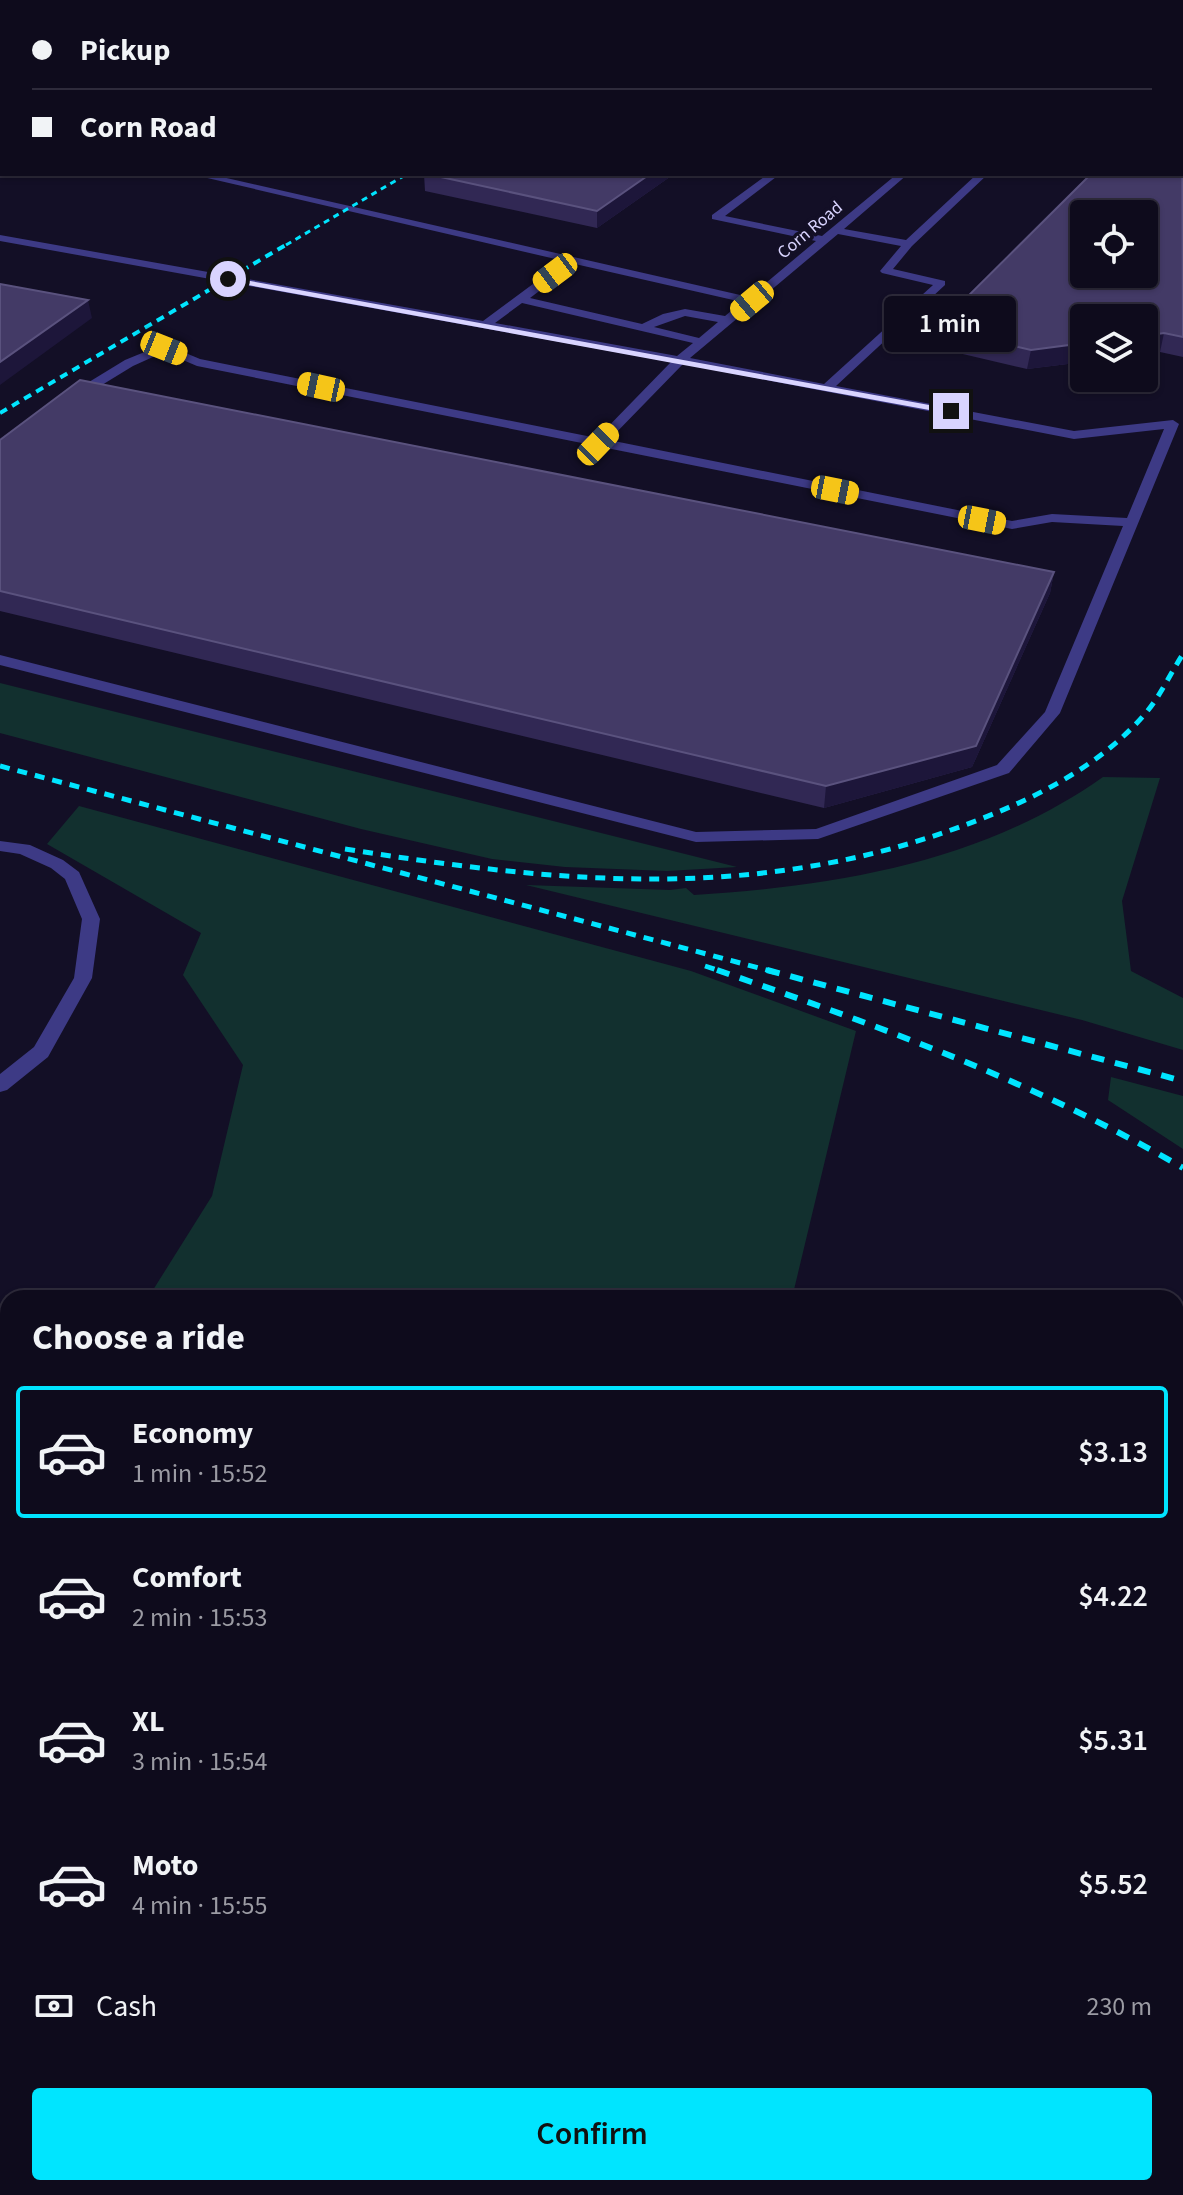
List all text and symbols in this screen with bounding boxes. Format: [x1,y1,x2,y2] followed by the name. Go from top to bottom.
[80,29,170,72] text: Pickup
[80,106,217,149] text: Corn Road
[772,195,848,265] street label: Corn Road
[1070,200,1158,392] map controls
[1070,200,1158,288] button: locate
[529,249,581,297] car
[210,261,246,297] route start
[726,276,778,326] car
[885,295,1017,351] callout: 1 min
[1070,304,1158,392] button: layers
[919,305,981,342] text: 1 min
[137,328,191,368] car
[295,370,347,404] car
[933,393,969,429] route end
[573,418,623,470] car
[809,474,861,506] car
[956,504,1008,536] car
[32,1312,245,1363] text: Choose a ride
[132,1412,253,1455] text: Economy
[36,1416,108,1488] icon: car
[1078,1431,1148,1474] text: $3.13
[132,1455,267,1492] text: 1 min · 15:52
[132,1556,242,1599] text: Comfort
[36,1560,108,1632] icon: car
[1078,1575,1148,1618] text: $4.22
[132,1599,267,1636] text: 2 min · 15:53
[132,1700,165,1743] text: XL
[36,1704,108,1776] icon: car
[1078,1719,1148,1762] text: $5.31
[132,1743,267,1780] text: 3 min · 15:54
[132,1844,198,1887] text: Moto
[36,1848,108,1920] icon: car
[1078,1863,1148,1906] text: $5.52
[132,1887,267,1924] text: 4 min · 15:55
[32,1984,76,2028] icon: cash
[96,1985,157,2028] text: Cash
[1086,1988,1152,2025] text: 230 m
[32,2088,1152,2180] button: Confirm

